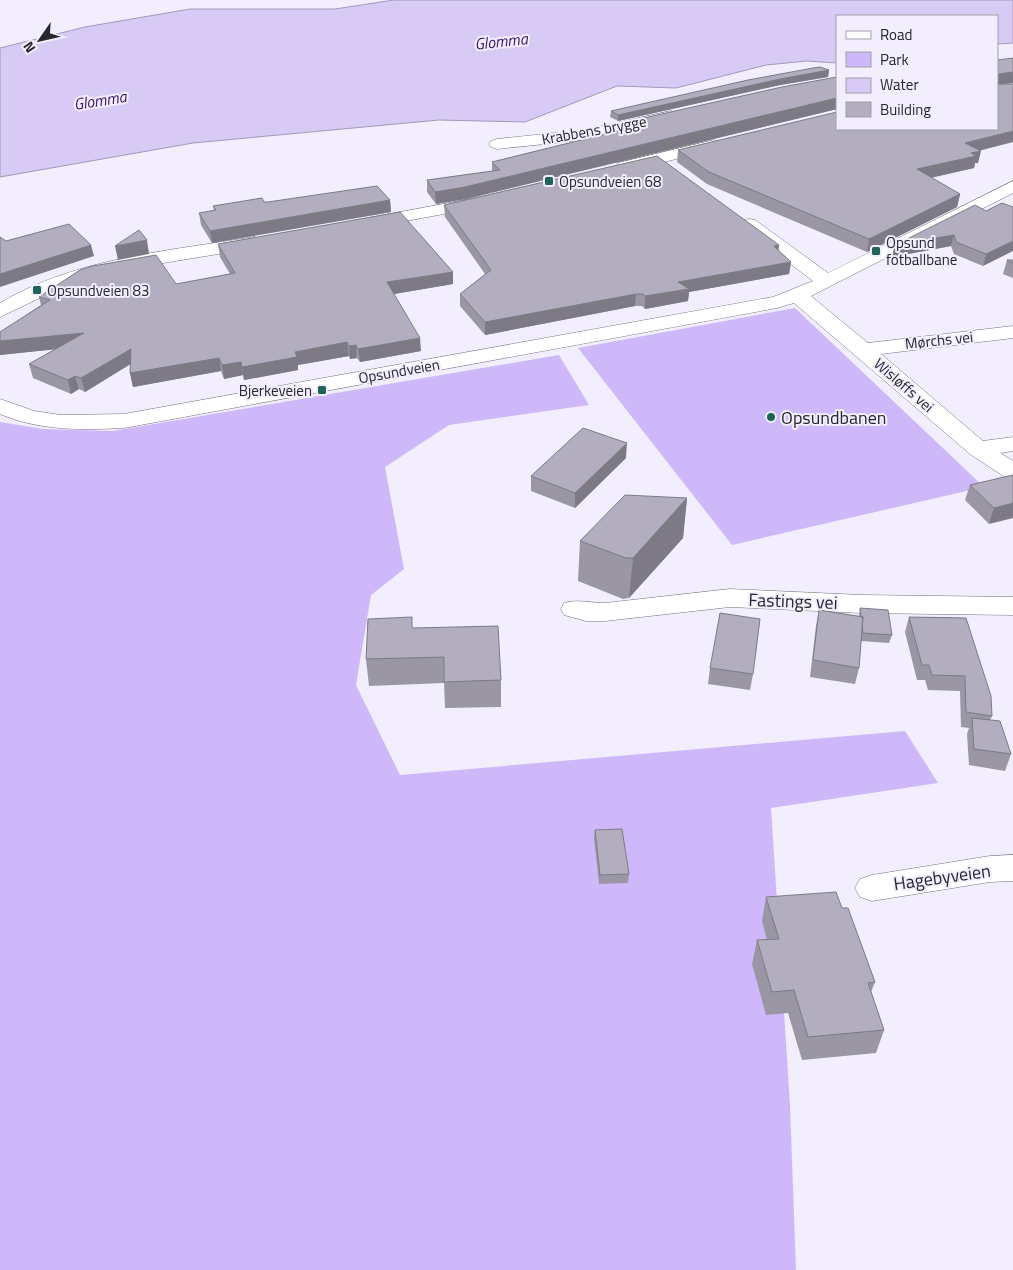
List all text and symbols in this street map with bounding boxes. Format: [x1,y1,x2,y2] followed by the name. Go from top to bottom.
[15,15,65,65] north arrow
[836,15,998,130] legend
[880,23,912,46] text: Road
[473,26,530,56] water label: Glomma
[17,38,40,57] text: N
[880,48,909,71] text: Park
[880,73,919,96] text: Water
[72,84,129,116] water label: Glomma
[880,98,931,121] text: Building
[540,109,648,151] street label: Krabbens brygge
[559,170,661,193] place label: Opsundveien 68
[543,175,555,187] marker: Opsundveien 68
[886,231,957,271] place label: Opsund fotballbane
[870,245,882,257] marker: Opsund fotballbane
[47,279,149,302] place label: Opsundveien 83
[31,284,43,296] marker: Opsundveien 83
[904,325,974,355] street label: Mørchs vei
[869,352,939,418] street label: Wisløffs vei
[356,353,442,389] street label: Opsundveien
[239,379,312,402] place label: Bjerkeveien
[316,384,328,396] marker: Bjerkeveien
[781,404,886,431] place label: Opsundbanen
[765,411,777,423] marker: Opsundbanen
[748,586,838,616] street label: Fastings vei
[892,857,992,897] street label: Hagebyveien

